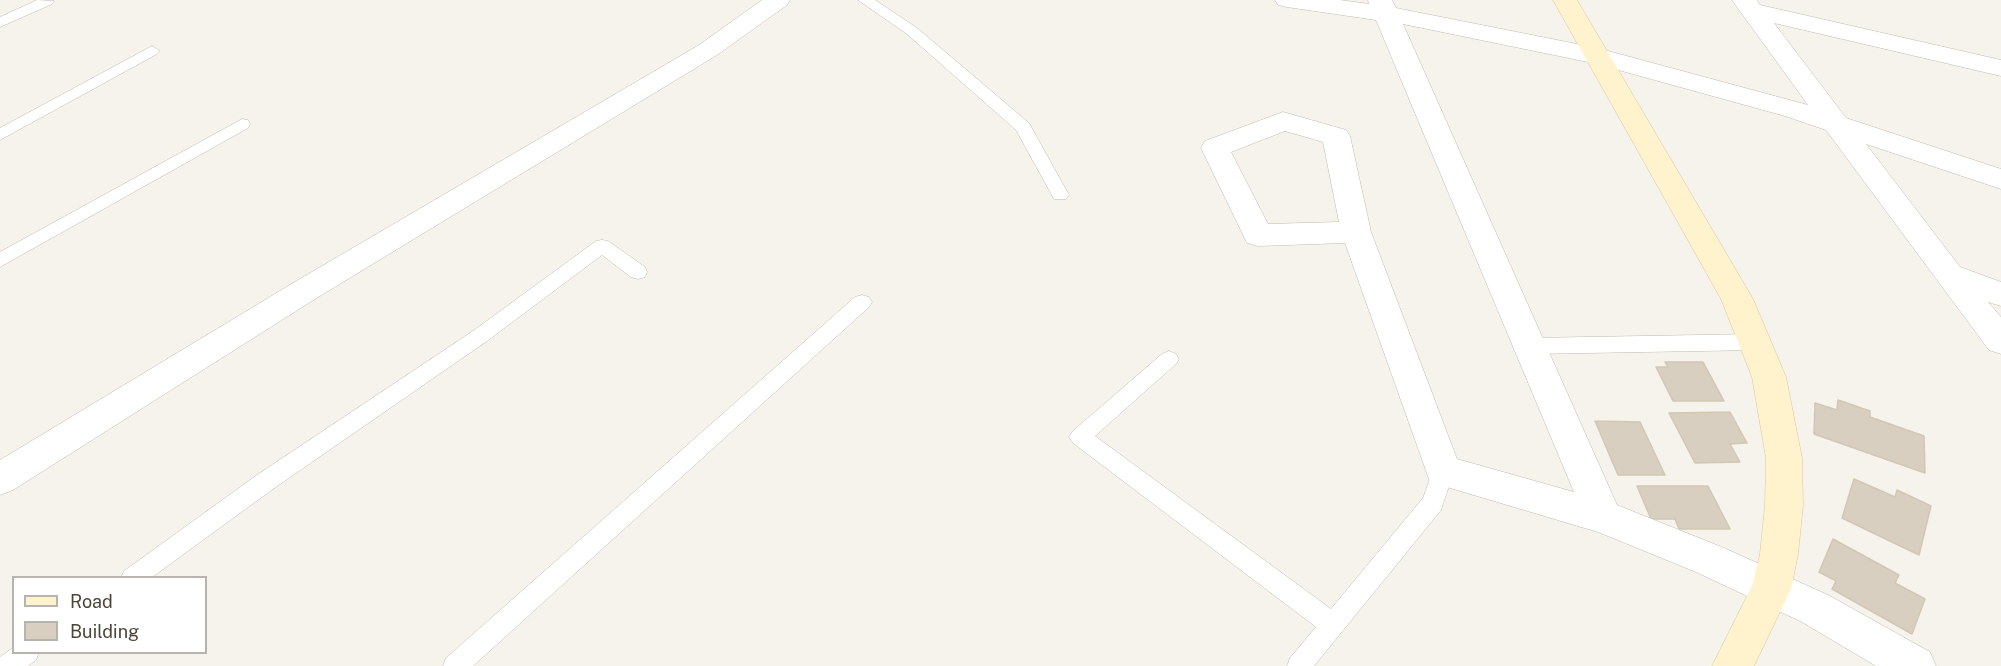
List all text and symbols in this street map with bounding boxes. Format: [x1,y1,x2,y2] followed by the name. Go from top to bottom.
[12,576,207,654] legend
[70,591,113,612] text: Road
[70,621,139,642] text: Building

